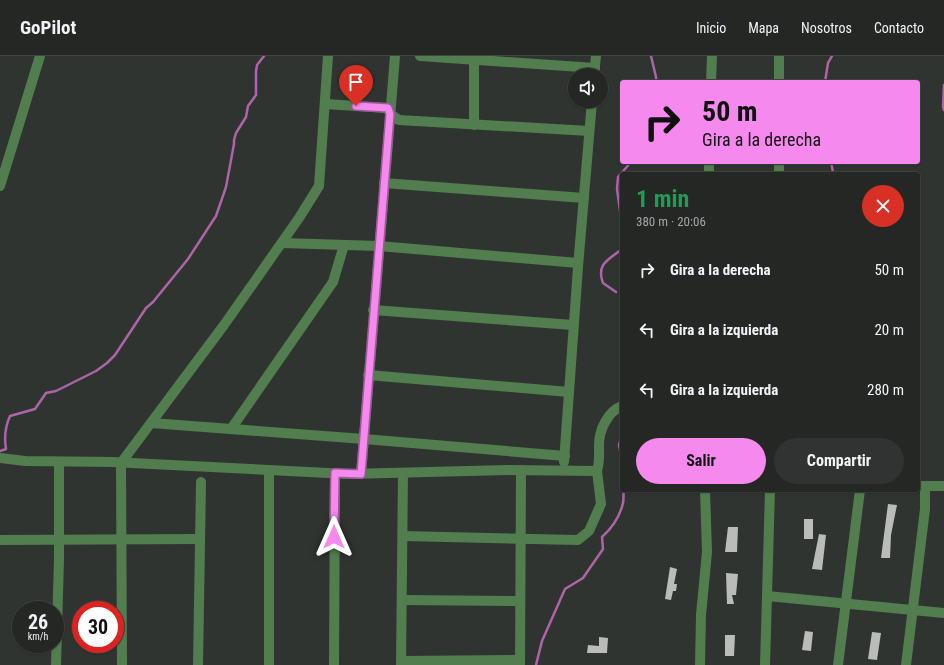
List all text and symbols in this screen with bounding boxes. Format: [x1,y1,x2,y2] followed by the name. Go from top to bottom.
[20,16,76,39] text: GoPilot
[696,20,726,36] text: Inicio
[748,20,779,36] text: Mapa
[801,20,852,36] text: Nosotros
[874,20,924,36] text: Contacto
[339,65,373,106] pin
[568,68,608,108] map controls
[568,68,608,108] button: sound
[345,71,367,93] icon: arrive
[702,95,758,128] text: 50 m
[636,96,688,148] icon: right
[702,129,821,150] text: Gira a la derecha
[636,185,689,213] text: 1 min
[862,185,904,227] button: close
[636,214,706,229] text: 380 m · 20:06
[636,259,658,281] icon: right
[670,261,771,279] text: Gira a la derecha
[874,261,904,279] text: 50 m
[636,319,658,341] icon: left
[670,321,778,339] text: Gira a la izquierda
[874,321,904,339] text: 20 m
[636,379,658,401] icon: left
[670,381,778,399] text: Gira a la izquierda
[867,381,904,399] text: 280 m
[636,438,766,484] button: Salir
[774,438,904,484] button: Compartir
[313,516,355,558] position arrow
[72,601,124,653] speed limit sign: 30
[28,610,48,634] text: 26
[28,631,48,642] text: km/h

